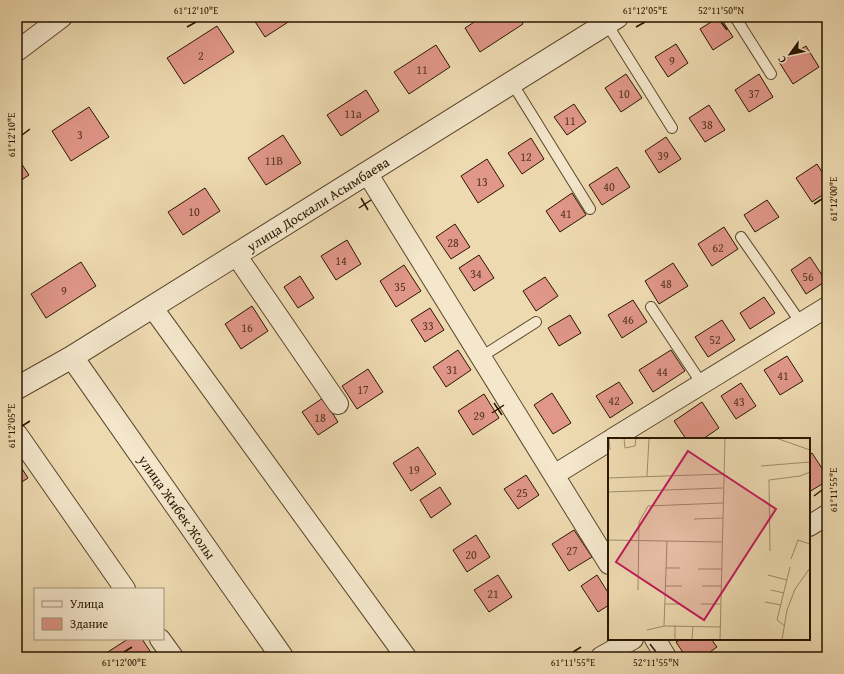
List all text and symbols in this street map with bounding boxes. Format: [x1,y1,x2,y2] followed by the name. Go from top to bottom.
[174,3,218,18] text: 61°12'10"E
[623,3,667,18] text: 61°12'05"E
[698,3,744,18] text: 52°11'50"N
[770,34,810,74] north arrow
[198,47,204,64] house number: 2
[669,52,675,69] house number: 9
[773,52,790,66] text: С
[416,61,428,78] house number: 11
[618,85,630,102] house number: 10
[748,85,760,102] house number: 37
[344,105,362,122] house number: 11а
[564,112,576,129] house number: 11
[4,113,19,157] text: 61°12'10"E
[701,116,713,133] house number: 38
[77,126,83,143] house number: 3
[657,147,669,164] house number: 39
[520,148,532,165] house number: 12
[242,152,393,257] street label: улица Доскали Асымбаева
[265,152,283,169] house number: 11В
[476,173,488,190] house number: 13
[826,177,841,221] text: 61°12'00"E
[603,178,615,195] house number: 40
[188,203,200,220] house number: 10
[560,205,572,222] house number: 41
[447,234,459,251] house number: 28
[712,239,724,256] house number: 62
[335,252,347,269] house number: 14
[470,265,482,282] house number: 34
[802,268,814,285] house number: 56
[660,275,672,292] house number: 48
[394,278,406,295] house number: 35
[61,282,67,299] house number: 9
[622,311,634,328] house number: 46
[422,317,434,334] house number: 33
[241,319,253,336] house number: 16
[709,331,721,348] house number: 52
[446,361,458,378] house number: 31
[656,363,668,380] house number: 44
[777,367,789,384] house number: 41
[357,381,369,398] house number: 17
[608,392,620,409] house number: 42
[733,393,745,410] house number: 43
[4,404,19,448] text: 61°12'05"E
[473,407,485,424] house number: 29
[314,409,326,426] house number: 18
[608,438,810,640] inset map
[133,450,221,563] street label: улица Жибек Жолы
[408,461,420,478] house number: 19
[826,468,841,512] text: 61°11'55"E
[516,484,528,501] house number: 25
[566,542,578,559] house number: 27
[465,546,477,563] house number: 20
[487,585,499,602] house number: 21
[34,588,164,640] legend
[70,595,104,612] text: Улица
[70,615,109,632] text: Здание
[102,655,146,670] text: 61°12'00"E
[551,655,595,670] text: 61°11'55"E
[633,655,679,670] text: 52°11'55"N

